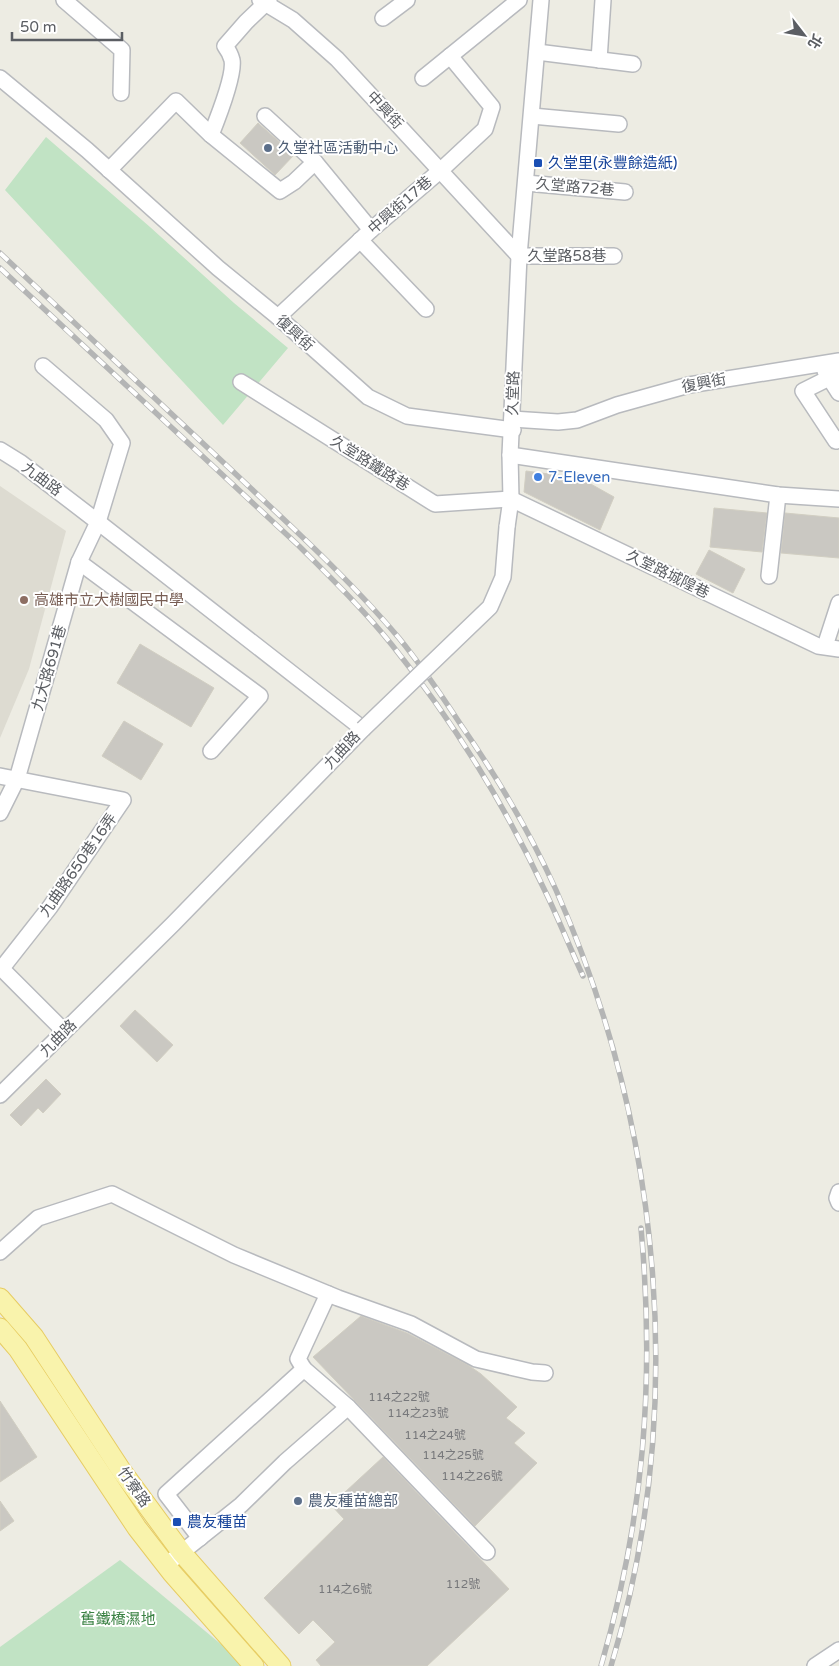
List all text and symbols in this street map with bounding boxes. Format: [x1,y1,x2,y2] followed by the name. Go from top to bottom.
[12,10,122,42] scale bar
[779,10,829,60] north arrow
[20,18,57,36] text: 50 m
[804,31,826,52] text: 北
[363,87,407,133] street label: 中興街
[278,139,398,157] place label: 久堂社區活動中心
[262,142,274,154] marker: 久堂社區活動中心
[548,154,677,172] place label: 久堂里(永豐餘造紙)
[532,157,544,169] marker: 久堂里(永豐餘造紙)
[364,172,436,238] street label: 中興街17巷
[535,175,615,199] street label: 久堂路72巷
[528,247,606,265] street label: 久堂路58巷
[272,311,318,355] street label: 復興街
[503,370,523,416] street label: 久堂路
[680,370,728,396] street label: 復興街
[327,432,413,494] street label: 久堂路鐵路巷
[19,458,65,500] street label: 九曲路
[548,468,610,486] place label: 7-Eleven
[532,471,544,483] marker: 7-Eleven
[624,546,712,602] street label: 久堂路城隍巷
[34,591,184,609] place label: 高雄市立大樹國民中學
[18,594,30,606] marker: 高雄市立大樹國民中學
[28,623,70,713] street label: 九大路691巷
[320,727,364,773] street label: 九曲路
[36,810,120,920] street label: 九曲路650巷16弄
[36,1016,80,1060] street label: 九曲路
[368,1390,430,1404] house number: 114之22號
[387,1406,449,1420] house number: 114之23號
[404,1428,466,1442] house number: 114之24號
[422,1448,484,1462] house number: 114之25號
[114,1463,154,1511] street label: 竹寮路
[441,1469,503,1483] house number: 114之26號
[308,1492,398,1510] place label: 農友種苗總部
[292,1495,304,1507] marker: 農友種苗總部
[187,1513,247,1531] place label: 農友種苗
[171,1516,183,1528] marker: 農友種苗
[446,1577,480,1591] house number: 112號
[318,1582,372,1596] house number: 114之6號
[80,1610,156,1628] park label: 舊鐵橋濕地

